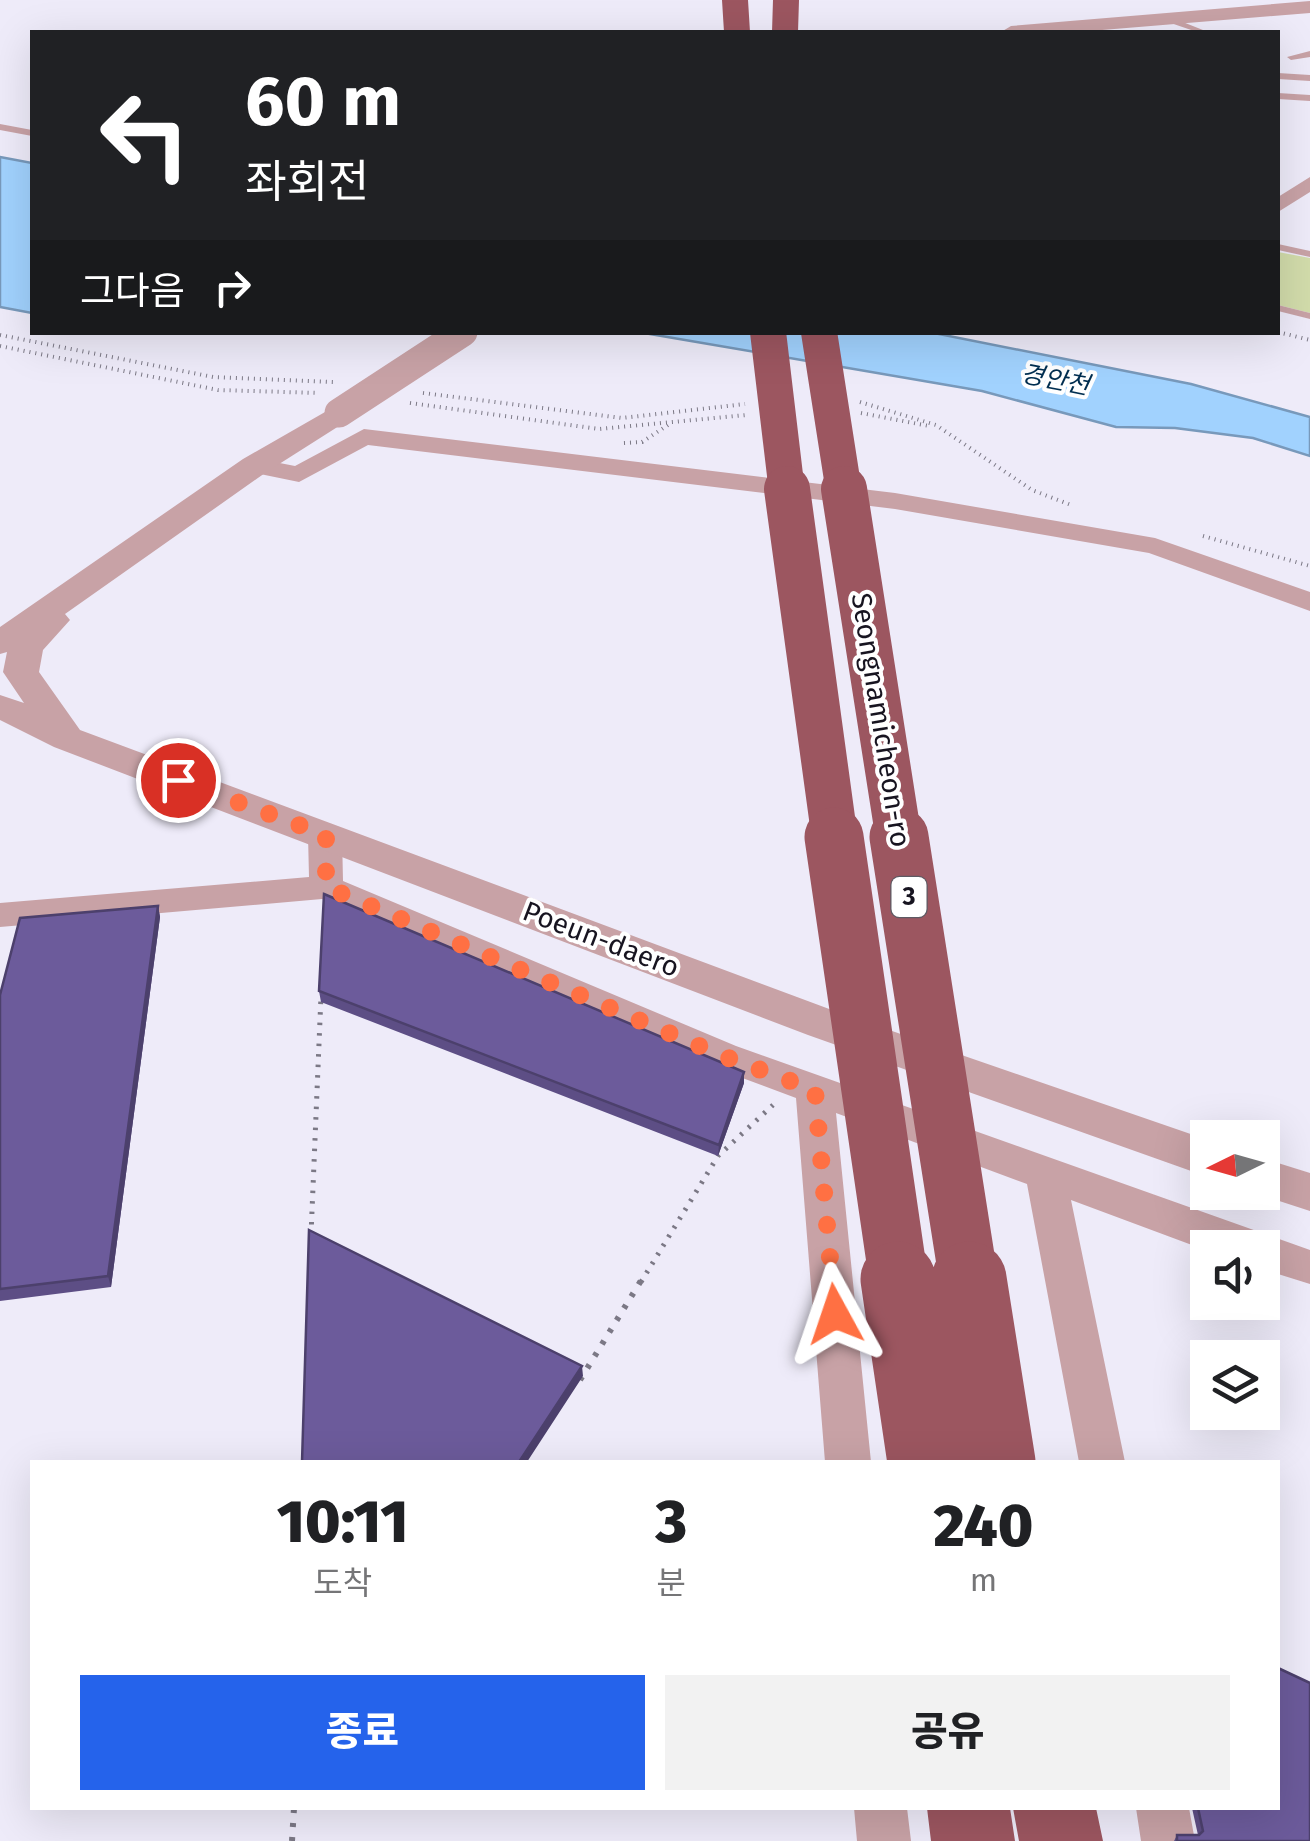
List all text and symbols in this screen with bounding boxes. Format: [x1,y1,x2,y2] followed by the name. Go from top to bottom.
[245,60,401,144] text: 60 m
[80,70,210,200] icon: left
[245,155,369,209] text: 좌회전
[205,260,260,315] icon: right
[80,268,185,314] text: 그다음
[1018,359,1095,402] water label: 경안천
[845,591,917,849] street label: Seongnamicheon-ro
[136,738,221,823] pin
[151,753,206,808] icon: arrive
[892,877,926,917] road number: 3
[518,894,684,984] street label: Poeun-daero
[1190,1120,1280,1210] north arrow
[1190,1120,1280,1430] map controls
[1190,1230,1280,1320] button: sound
[783,1262,887,1366] position arrow
[1190,1340,1280,1430] button: layers
[277,1486,409,1558] text: 10:11
[655,1486,687,1558] text: 3
[934,1490,1033,1562] text: 240
[970,1561,997,1599] text: m
[313,1564,372,1602] text: 도착
[656,1564,686,1602] text: 분
[80,1675,645,1790] button: 종료
[665,1675,1230,1790] button: 공유

